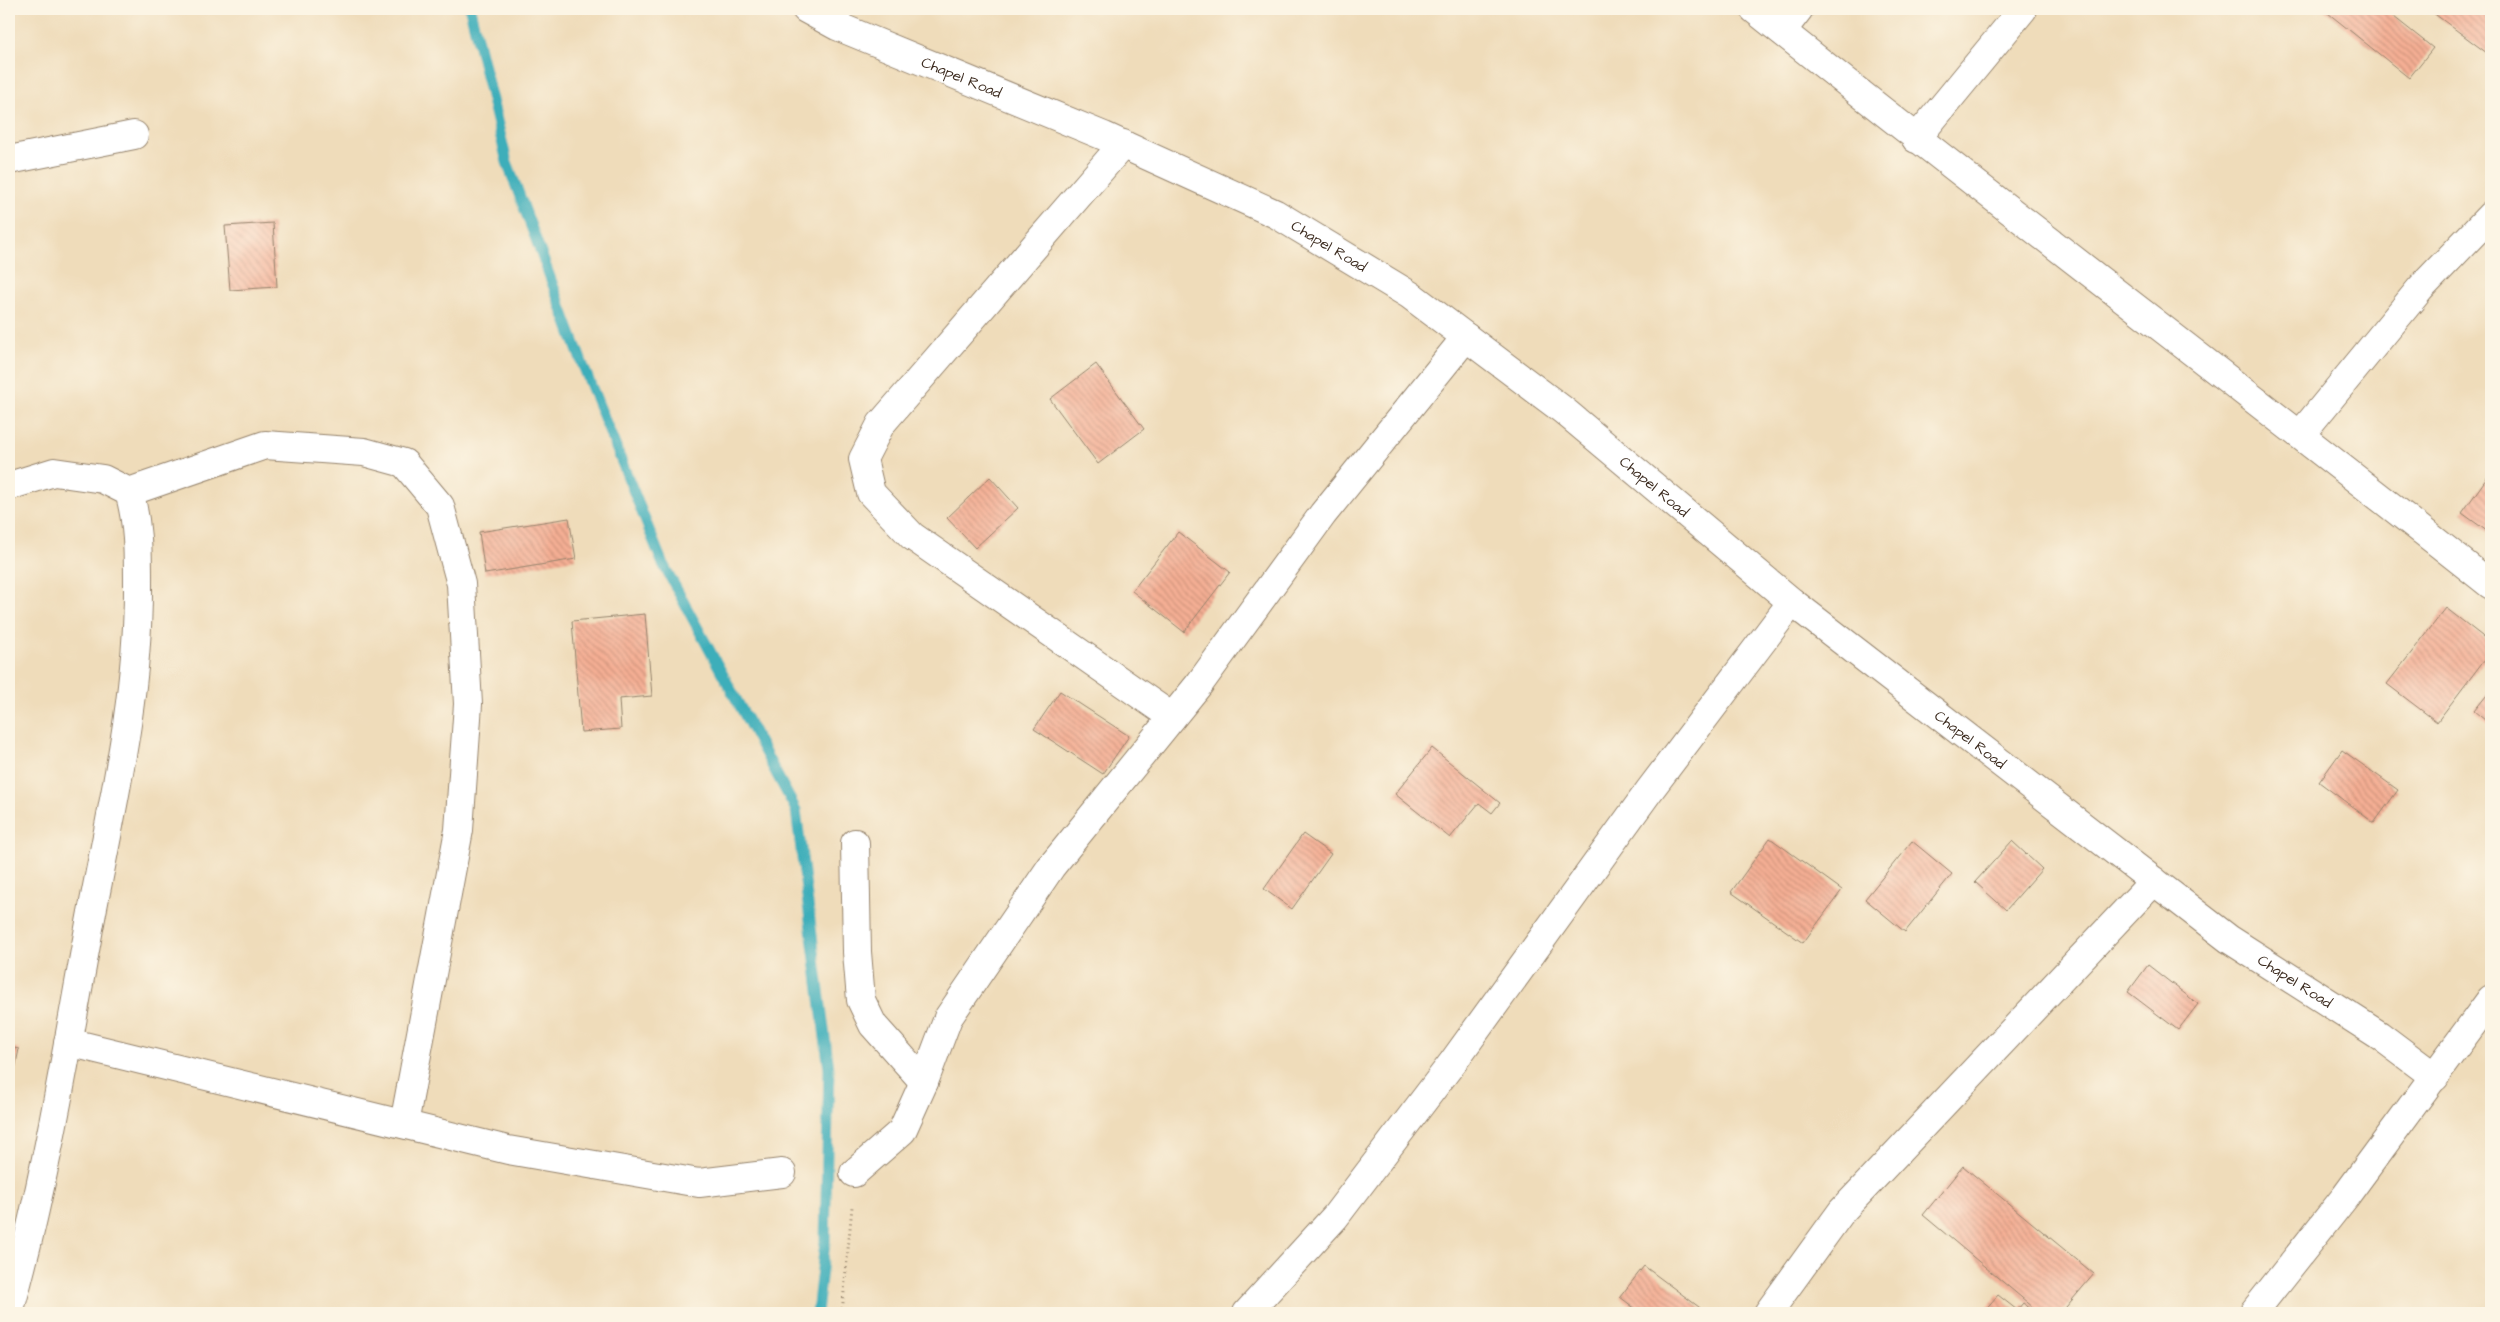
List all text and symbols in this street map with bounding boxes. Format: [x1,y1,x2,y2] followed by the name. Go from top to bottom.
[918,52,1005,104] street label: Chapel Road
[1287,216,1371,278] street label: Chapel Road
[1615,451,1693,522] street label: Chapel Road
[1930,706,2010,774] street label: Chapel Road
[2253,950,2336,1014] street label: Chapel Road

